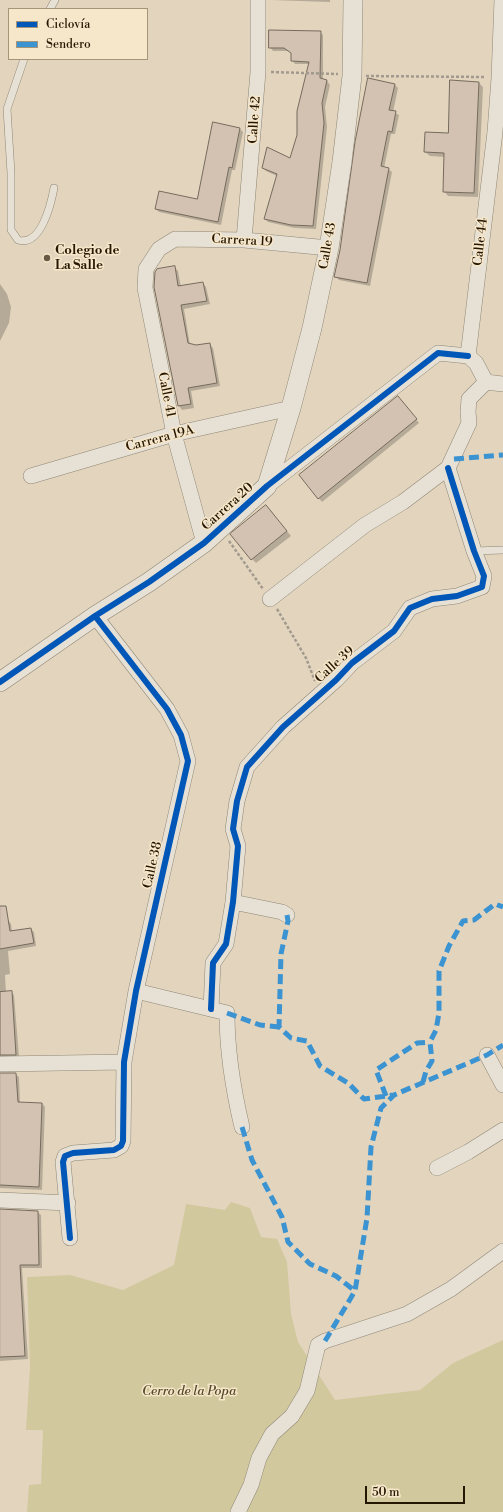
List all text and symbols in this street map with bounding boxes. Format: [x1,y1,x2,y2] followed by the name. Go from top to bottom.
[8,8,148,60] legend
[46,17,90,32] text: Ciclovía
[46,37,91,52] text: Sendero
[246,96,264,144] street label: Calle 42
[470,217,492,267] street label: Calle 44
[316,221,340,271] street label: Calle 43
[211,232,273,250] street label: Carrera 19
[55,243,120,274] place label: Colegio de La Salle
[42,253,52,263] marker: Colegio de La Salle
[154,371,178,419] street label: Calle 41
[124,422,196,456] street label: Carrera 19A
[199,480,257,534] street label: Carrera 20
[312,643,358,687] street label: Calle 39
[140,840,166,890] street label: Calle 38
[142,1384,236,1400] park label: Cerro de la Popa
[367,1478,467,1504] scale bar
[372,1485,400,1500] text: 50 m

